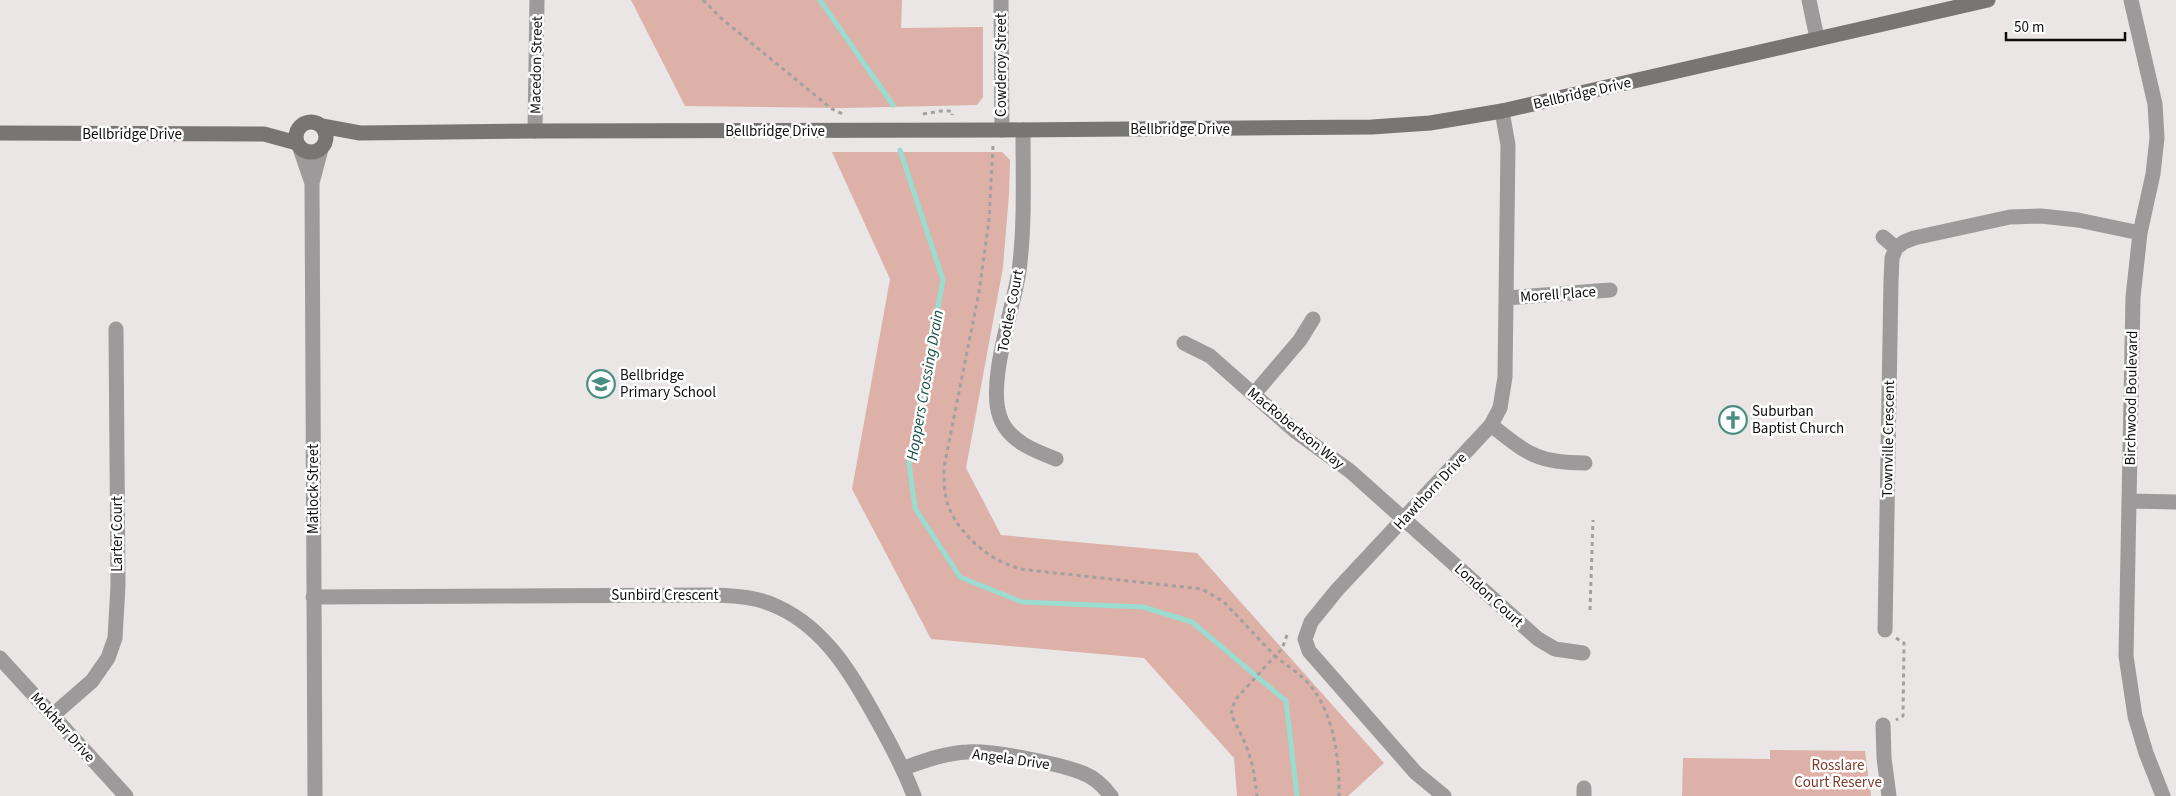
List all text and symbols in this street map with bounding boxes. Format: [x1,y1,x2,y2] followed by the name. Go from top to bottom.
[2006,10,2125,42] scale bar
[991,13,1012,117] street label: Cowderoy Street
[525,16,548,114] street label: Macedon Street
[2014,17,2044,38] text: 50 m
[1531,72,1633,115] street label: Bellbridge Drive
[1130,119,1230,140] street label: Bellbridge Drive
[725,121,825,142] street label: Bellbridge Drive
[82,124,182,145] street label: Bellbridge Drive
[992,268,1029,354] street label: Tootles Court
[1519,281,1597,308] street label: Morell Place
[901,308,949,462] water label: Hoppers Crossing Drain
[2120,330,2143,466] street label: Birchwood Boulevard
[620,365,716,403] place label: Bellbridge Primary School
[586,369,616,399] school or university icon: Bellbridge Primary School
[1877,380,1900,498] street label: Townville Crescent
[1243,383,1349,474] street label: MacRobertson Way
[1752,401,1844,439] place label: Suburban Baptist Church
[1718,405,1748,435] church icon: Suburban Baptist Church
[303,444,324,534] street label: Matlock Street
[1389,448,1472,534] street label: Hawthorn Drive
[107,496,128,572] street label: Larter Court
[1450,559,1528,632] street label: London Court
[611,585,719,606] street label: Sunbird Crescent
[25,688,100,767] street label: Mokhtar Drive
[971,744,1051,775] street label: Angela Drive
[1794,755,1882,793] park label: Rosslare Court Reserve

